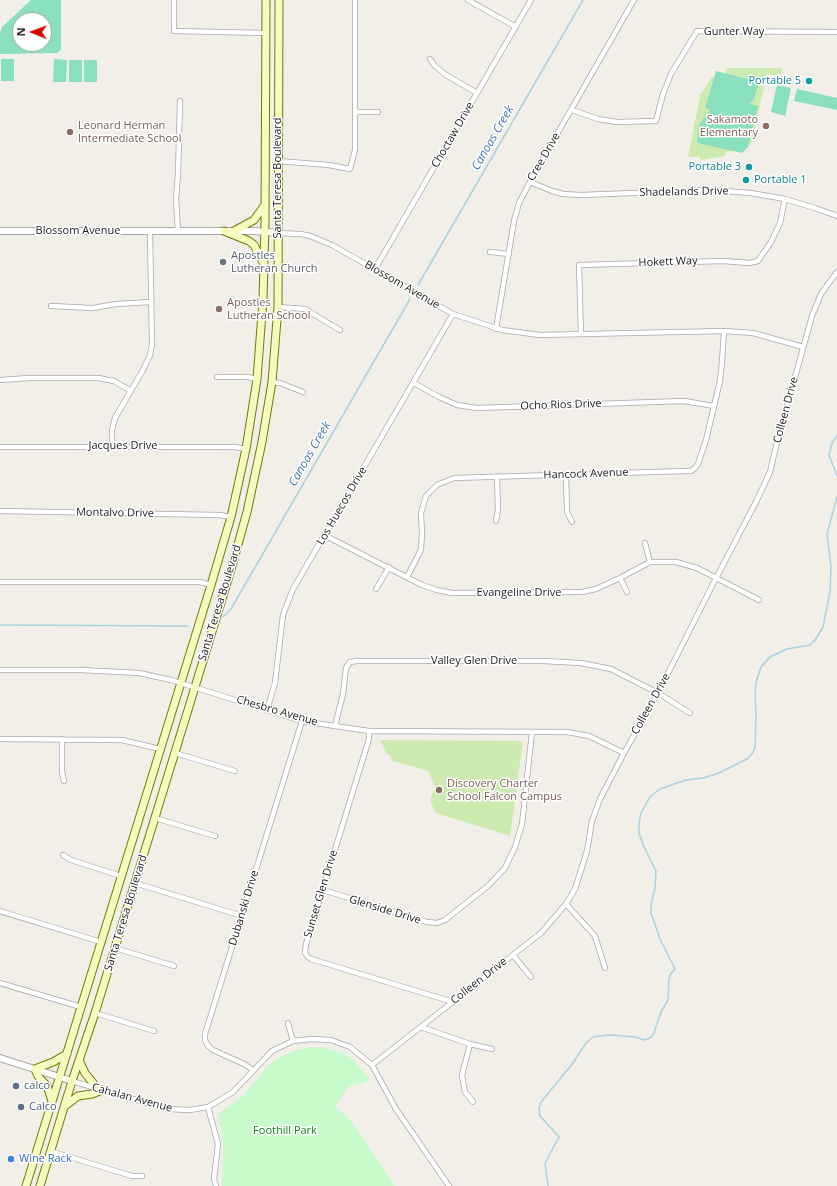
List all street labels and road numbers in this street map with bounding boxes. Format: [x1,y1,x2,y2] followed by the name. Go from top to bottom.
[704,25,764,39] street label: Gunter Way
[429,100,477,170] street label: Choctaw Drive
[271,117,285,239] street label: Santa Teresa Boulevard
[525,131,563,183] street label: Cree Drive
[639,185,729,199] street label: Shadelands Drive
[36,224,120,238] street label: Blossom Avenue
[638,254,698,270] street label: Hokett Way
[362,258,442,312] street label: Blossom Avenue
[771,375,801,445] street label: Colleen Drive
[520,397,602,413] street label: Ocho Rios Drive
[88,439,158,453] street label: Jacques Drive
[314,464,370,548] street label: Los Huecos Drive
[543,466,629,482] street label: Hancock Avenue
[76,506,154,520] street label: Montalvo Drive
[196,543,244,663] street label: Santa Teresa Boulevard
[477,586,561,600] street label: Evangeline Drive
[431,654,517,668] street label: Valley Glen Drive
[629,671,673,737] street label: Colleen Drive
[235,693,319,729] street label: Chesbro Avenue
[301,848,341,940] street label: Sunset Glen Drive
[102,853,150,973] street label: Santa Teresa Boulevard
[226,869,262,947] street label: Dubanski Drive
[347,893,423,927] street label: Glenside Drive
[448,955,510,1007] street label: Colleen Drive
[90,1081,174,1115] street label: Cahalan Avenue

